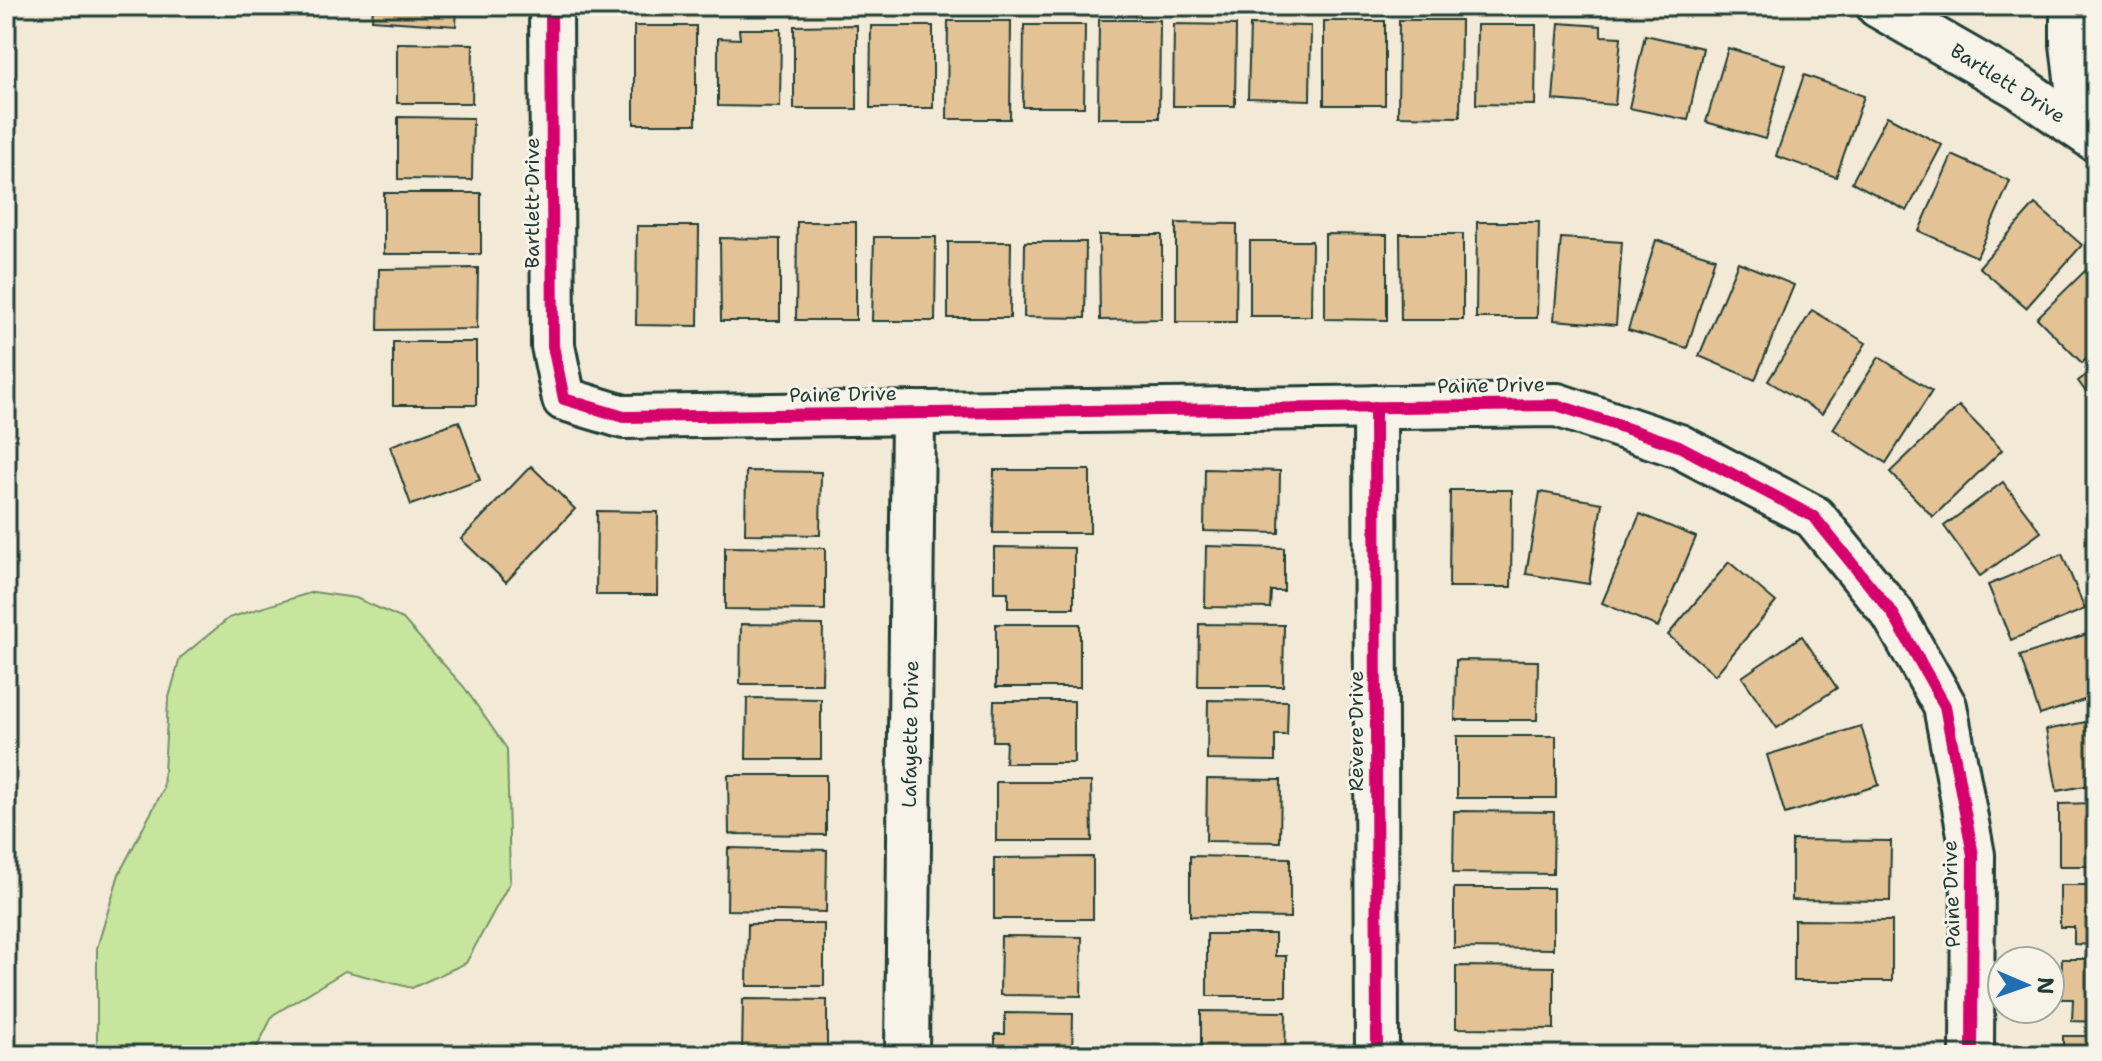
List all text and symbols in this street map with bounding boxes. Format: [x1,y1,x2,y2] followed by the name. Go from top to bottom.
[1946,37,2070,129] street label: Bartlett Drive
[519,138,545,268] street label: Bartlett Drive
[1437,371,1545,399] street label: Paine Drive
[789,380,897,408] street label: Paine Drive
[896,660,924,808] street label: Lafayette Drive
[1343,670,1369,792] street label: Revere Drive
[1936,840,1966,948] street label: Paine Drive
[1986,945,2066,1025] north arrow
[2031,976,2060,995] text: N

